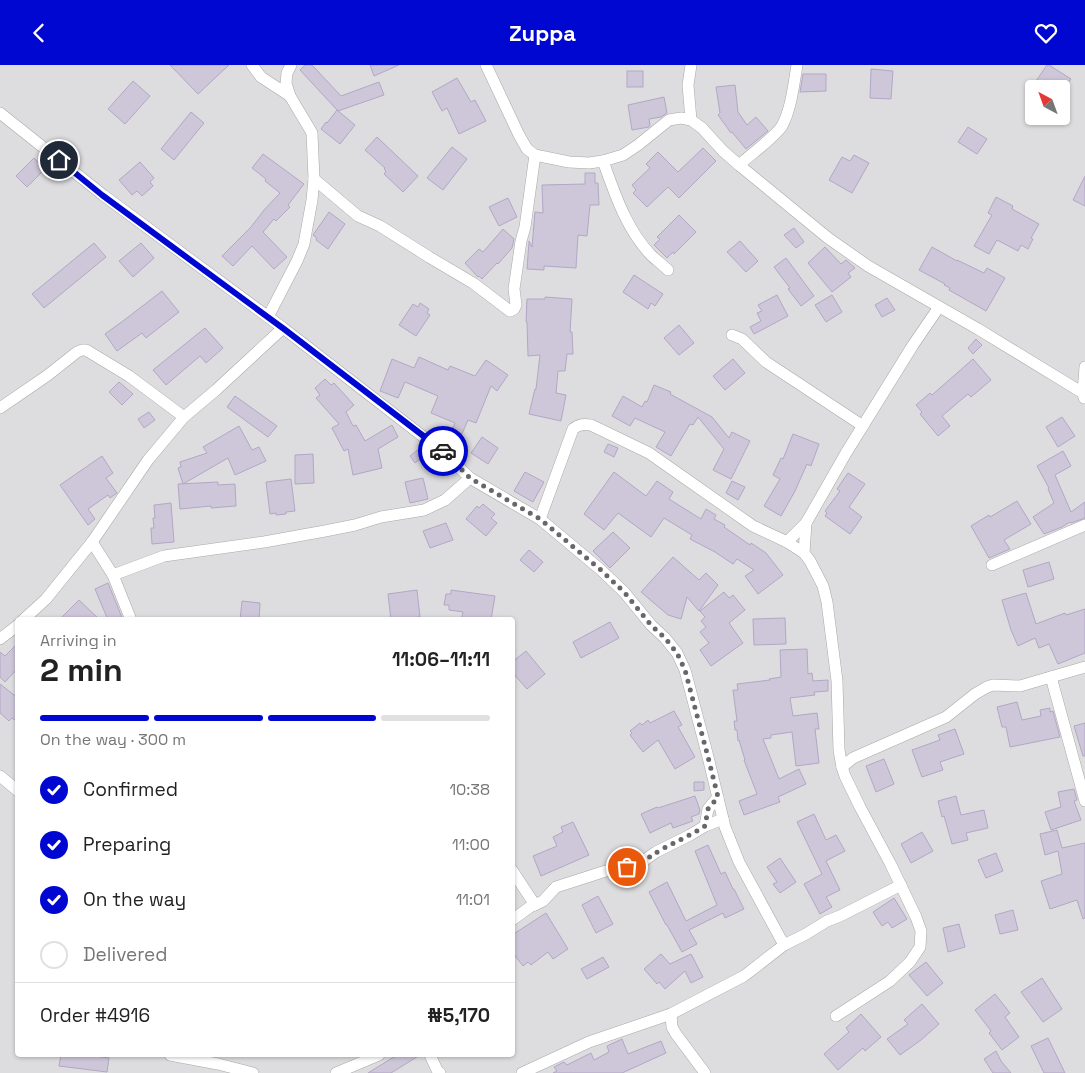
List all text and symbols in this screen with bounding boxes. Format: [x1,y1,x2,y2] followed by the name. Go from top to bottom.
[25,19,53,47] icon: back
[509,19,576,47] text: Zuppa
[1032,19,1060,47] icon: heart
[1025,80,1070,125] north arrow
[1025,80,1070,125] map controls
[38,139,80,181] pin
[45,146,73,174] icon: home
[418,426,468,476] courier
[429,437,457,465] icon: car
[40,630,117,651] text: Arriving in
[392,647,490,672] text: 11:06–11:11
[40,650,123,690] text: 2 min
[40,729,186,750] text: On the way · 300 m
[40,776,68,804] icon: check
[83,777,178,802] text: Confirmed
[449,779,490,800] text: 10:38
[40,831,68,859] icon: check
[83,832,171,857] text: Preparing
[452,834,490,855] text: 11:00
[606,846,648,888] pin
[613,853,641,881] icon: bag
[40,886,68,914] icon: check
[83,887,186,912] text: On the way
[456,889,490,910] text: 11:01
[83,942,168,967] text: Delivered
[40,1003,150,1028] text: Order #4916
[427,1003,490,1028] text: ₦5,170

